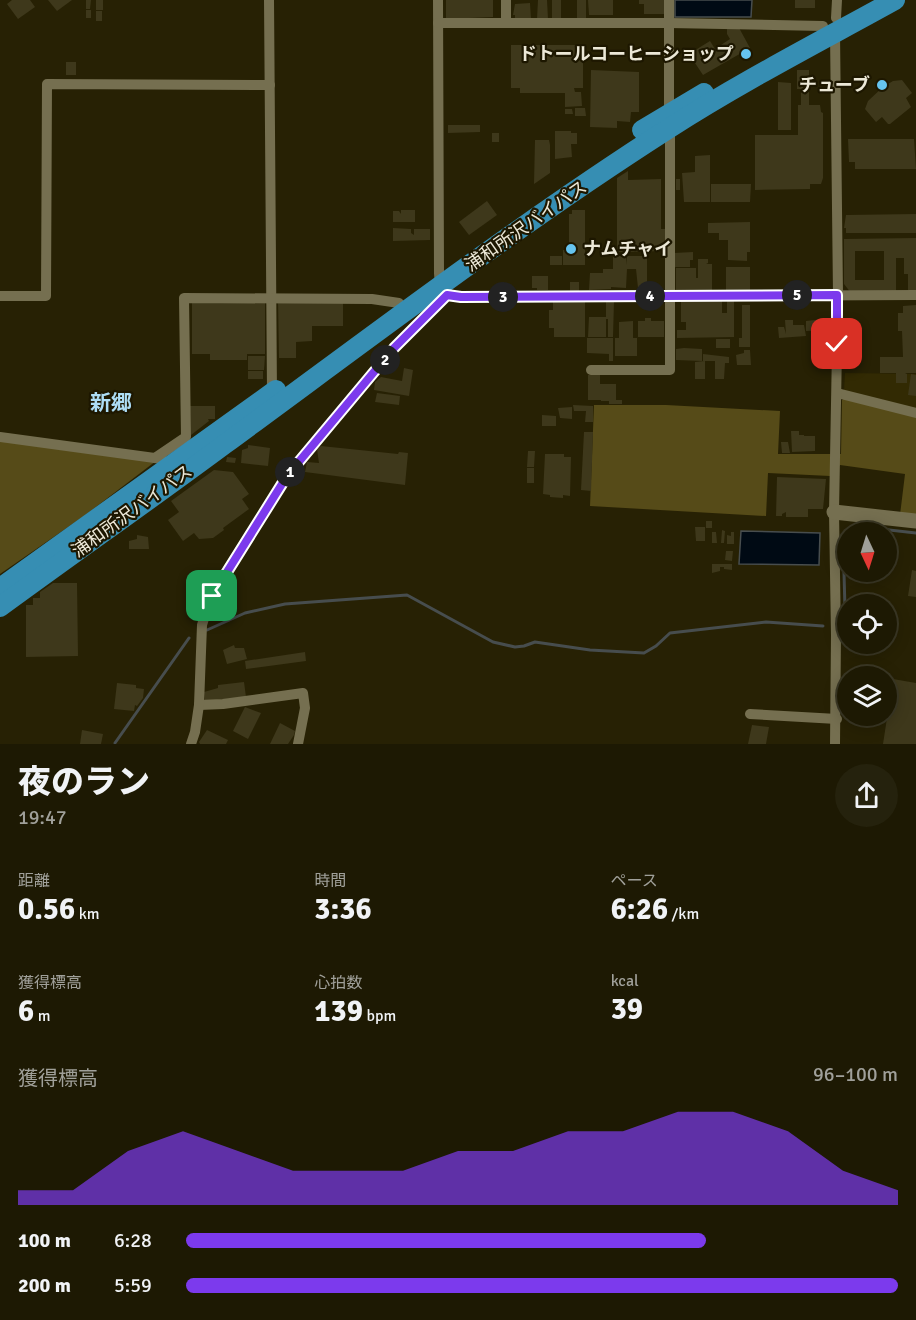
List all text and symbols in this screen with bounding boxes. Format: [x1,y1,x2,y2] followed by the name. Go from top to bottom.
[519,43,734,65] place label: ドトールコーヒーショップ
[739,47,753,61] marker: ドトールコーヒーショップ
[799,74,870,96] place label: チューブ
[875,78,889,92] marker: チューブ
[461,176,591,276] street label: 浦和所沢バイパス
[583,238,672,260] place label: ナムチャイ
[564,242,578,256] marker: ナムチャイ
[782,280,812,310] pin: 5
[635,281,665,311] pin: 4
[488,282,518,312] pin: 3
[793,285,801,305] text: 5
[646,286,654,306] text: 4
[499,287,507,307] text: 3
[811,318,862,369] pin
[820,327,853,360] icon: check
[370,345,400,375] pin: 2
[381,350,389,370] text: 2
[90,390,132,416] district label: 新郷
[275,457,305,487] pin: 1
[67,460,197,562] street label: 浦和所沢バイパス
[286,462,294,482] text: 1
[837,522,897,582] north arrow
[837,522,897,726] map controls
[186,570,237,621] pin
[195,579,228,612] icon: arrive
[837,594,897,654] button: locate
[837,666,897,726] button: layers
[18,762,150,803] text: 夜のラン
[835,764,898,827] button: share
[18,805,67,830] text: 19:47
[18,871,50,891] text: 距離
[314,871,346,891] text: 時間
[611,871,658,891] text: ペース
[18,891,75,928] text: 0.56
[314,891,372,928] text: 3:36
[611,891,668,928] text: 6:26
[75,904,100,924] text: km
[668,904,699,924] text: /km
[611,971,639,991] text: kcal
[18,973,82,993] text: 獲得標高
[314,973,362,993] text: 心拍数
[611,991,643,1028] text: 39
[18,993,34,1030] text: 6
[314,993,363,1030] text: 139
[34,1006,50,1026] text: m
[363,1006,396,1026] text: bpm
[813,1062,898,1087] text: 96–100 m
[18,1066,98,1091] text: 獲得標高
[18,1228,71,1253] text: 100 m
[114,1228,152,1253] text: 6:28
[18,1273,71,1298] text: 200 m
[114,1273,152,1298] text: 5:59

